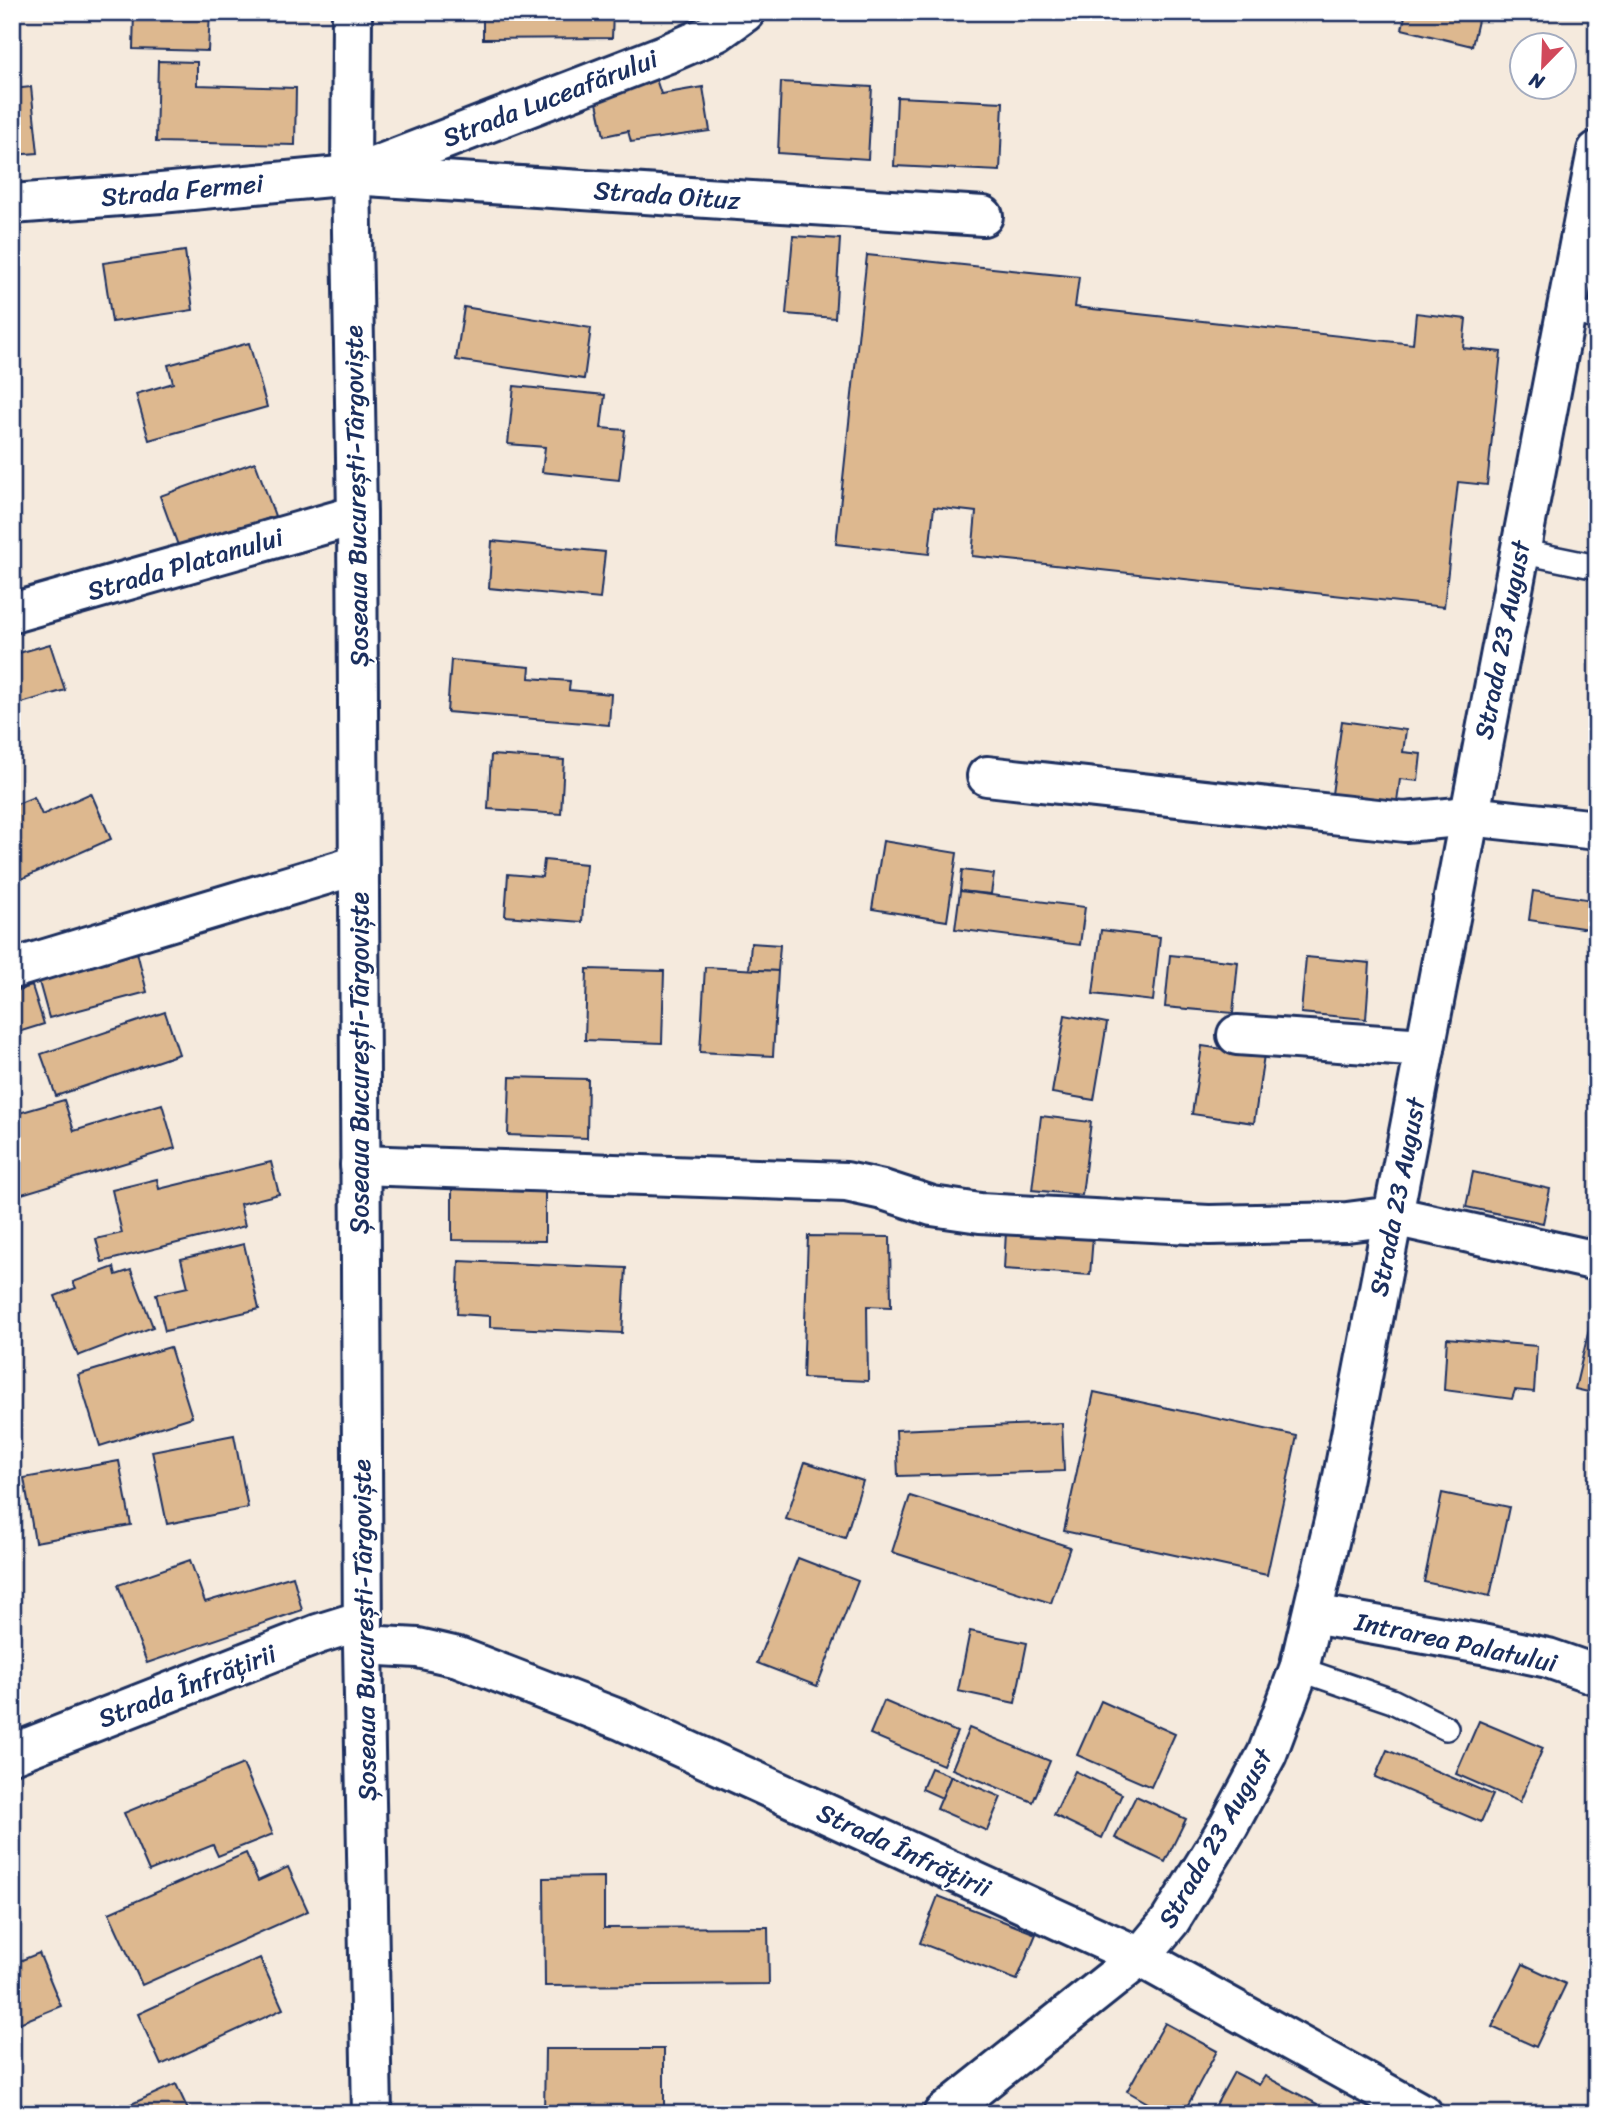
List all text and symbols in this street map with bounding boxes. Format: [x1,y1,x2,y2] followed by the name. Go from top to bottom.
[1508,32,1578,102] north arrow
[435,35,665,160] street label: Strada Luceafărului
[1523,63,1550,99] text: N
[99,160,266,220] street label: Strada Fermei
[592,167,742,223] street label: Strada Oituz
[330,324,382,667] street label: Șoseaua București-Târgoviște
[81,514,289,614] street label: Strada Platanului
[1460,535,1544,743] street label: Strada 23 August
[336,892,382,1234] street label: Șoseaua București-Târgoviște
[1355,1092,1439,1300] street label: Strada 23 August
[338,1458,390,1801] street label: Șoseaua București-Târgoviște
[1350,1598,1562,1686] street label: Intrarea Palatului
[91,1631,284,1741] street label: Strada Înfrățirii
[1145,1738,1286,1937] street label: Strada 23 August
[809,1789,1000,1911] street label: Strada Înfrățirii

